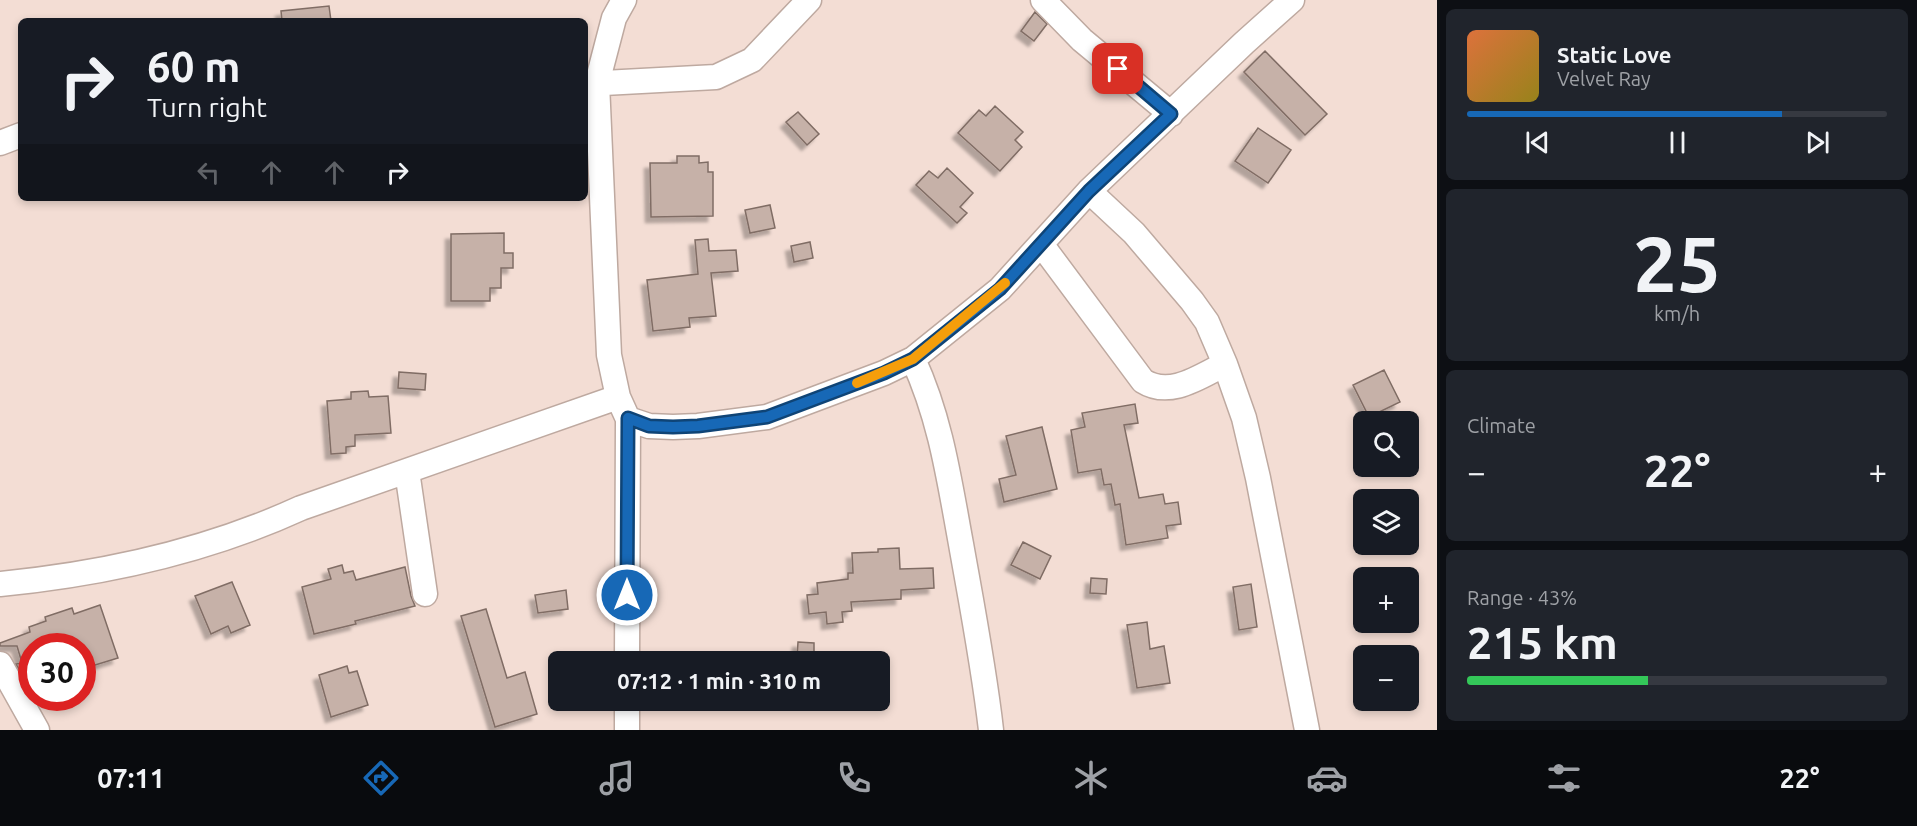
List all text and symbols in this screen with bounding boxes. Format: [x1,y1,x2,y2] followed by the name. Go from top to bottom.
[48,42,126,120] icon: right
[1557,42,1672,67] text: Static Love
[147,43,241,90] text: 60 m
[1092,43,1143,94] pin
[1101,52,1134,85] icon: arrive
[1557,67,1651,90] text: Velvet Ray
[147,92,267,122] text: Turn right
[1521,126,1554,159] icon: previous
[1661,126,1694,159] icon: pause
[1801,126,1834,159] icon: next
[192,156,225,189] icon: left
[255,156,288,189] icon: ahead
[318,156,351,189] icon: ahead
[381,156,414,189] icon: right
[1633,219,1721,307] text: 25
[1654,302,1700,325] text: km/h
[1353,411,1419,711] map controls
[1353,411,1419,477] button: search
[1467,414,1536,437] text: Climate
[1644,445,1710,496] text: 22°
[1467,453,1486,490] text: −
[1868,453,1887,490] text: +
[1353,489,1419,555] button: layers
[595,563,659,627] position arrow
[1353,567,1419,633] button: +
[1467,586,1577,609] text: Range · 43%
[1467,617,1618,668] text: 215 km
[18,633,96,711] speed limit sign: 30
[1353,645,1419,711] button: −
[617,668,821,693] text: 07:12 · 1 min · 310 m
[360,757,402,799] icon: directions
[596,757,638,799] icon: music
[833,757,875,799] icon: phone
[1070,757,1112,799] icon: climate
[1306,757,1348,799] icon: car
[1543,757,1585,799] icon: filters
[97,763,165,793] text: 07:11
[1780,763,1820,793] text: 22°

